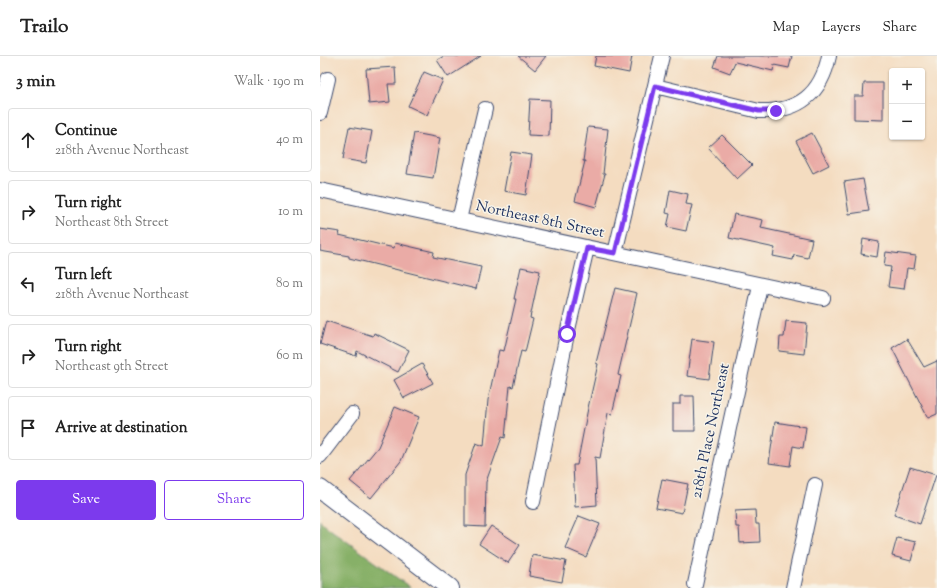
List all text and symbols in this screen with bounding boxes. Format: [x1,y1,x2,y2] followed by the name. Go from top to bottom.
[20,14,68,41] text: Trailo
[773,18,800,38] text: Map
[822,18,860,38] text: Layers
[882,18,917,38] text: Share
[889,68,925,140] map controls
[889,68,925,104] button: +
[16,70,55,94] text: 3 min
[234,73,304,91] text: Walk · 190 m
[767,102,785,120] route end
[889,104,925,140] button: −
[55,121,117,142] text: Continue
[17,129,39,151] icon: ahead
[276,131,303,149] text: 40 m
[55,142,189,160] text: 218th Avenue Northeast
[55,193,121,214] text: Turn right
[474,196,606,244] street label: Northeast 8th Street
[17,201,39,223] icon: right
[278,203,303,221] text: 10 m
[55,214,168,232] text: Northeast 8th Street
[55,265,112,286] text: Turn left
[17,273,39,295] icon: left
[276,275,303,293] text: 80 m
[55,286,189,304] text: 218th Avenue Northeast
[558,325,576,343] route start
[55,337,121,358] text: Turn right
[17,345,39,367] icon: right
[276,347,303,365] text: 60 m
[55,358,168,376] text: Northeast 9th Street
[686,362,736,500] street label: 218th Place Northeast
[17,417,39,439] icon: arrive
[55,418,188,439] text: Arrive at destination
[16,480,156,520] button: Save
[164,480,304,520] button: Share

